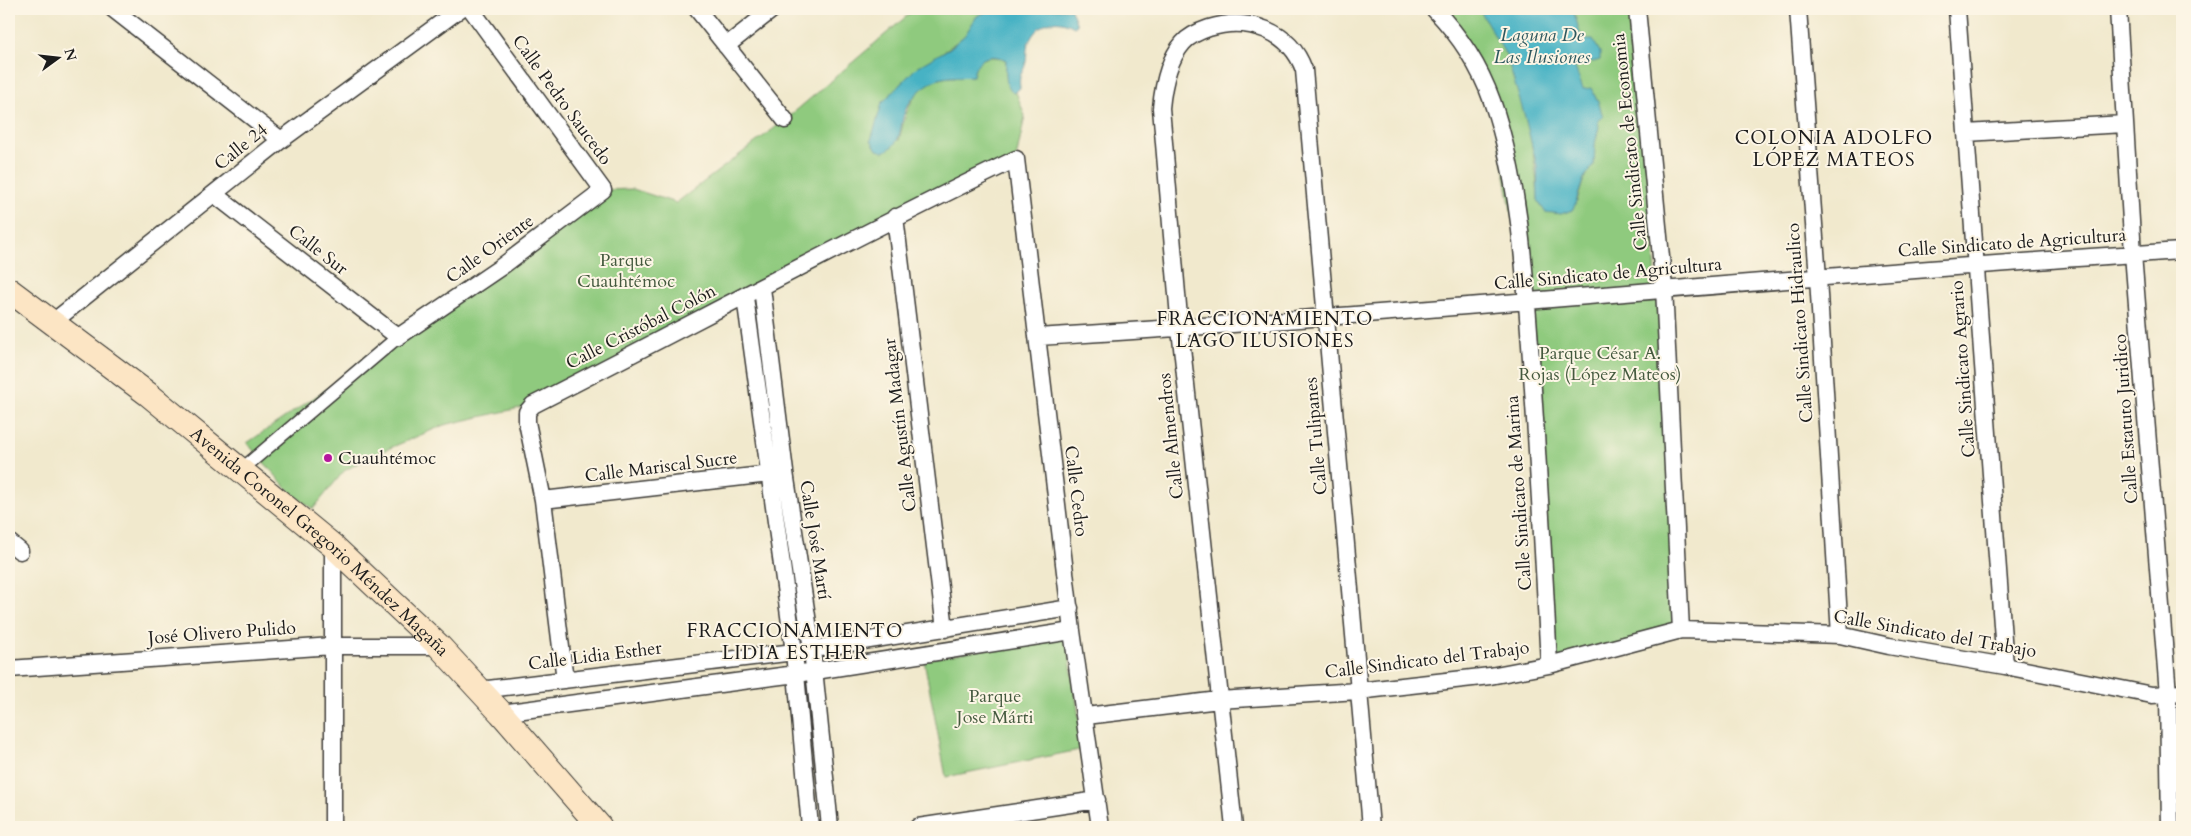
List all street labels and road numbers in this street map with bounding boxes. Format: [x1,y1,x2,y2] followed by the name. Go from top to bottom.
[506,30,618,171] street label: Calle Pedro Saucedo
[1606,32,1654,252] street label: Calle Sindicato de Economia
[209,118,273,176] street label: Calle 24
[441,209,539,289] street label: Calle Oriente
[283,219,353,281] street label: Calle Sur
[1781,222,1819,424] street label: Calle Sindicato Hidraulico
[1897,223,2127,263] street label: Calle Sindicato de Agricultura
[1493,252,1723,296] street label: Calle Sindicato de Agricultura
[562,278,721,376] street label: Calle Cristóbal Colón
[1944,279,1982,458] street label: Calle Sindicato Agrario
[2108,333,2144,505] street label: Calle Estatuto Juridico
[877,336,923,513] street label: Calle Agustín Madagar
[1152,372,1190,500] street label: Calle Almendros
[1298,376,1334,496] street label: Calle Tulipanes
[1500,394,1538,592] street label: Calle Sindicato de Marina
[185,421,455,662] street label: Avenida Coronel Gregorio Méndez Magaña
[1058,444,1094,538] street label: Calle Cedro
[583,445,739,489] street label: Calle Mariscal Sucre
[793,478,837,602] street label: Calle José Martí
[1831,604,2039,664] street label: Calle Sindicato del Trabajo
[144,615,297,651] street label: José Olivero Pulido
[527,635,664,677] street label: Calle Lidia Esther
[1323,635,1531,685] street label: Calle Sindicato del Trabajo

